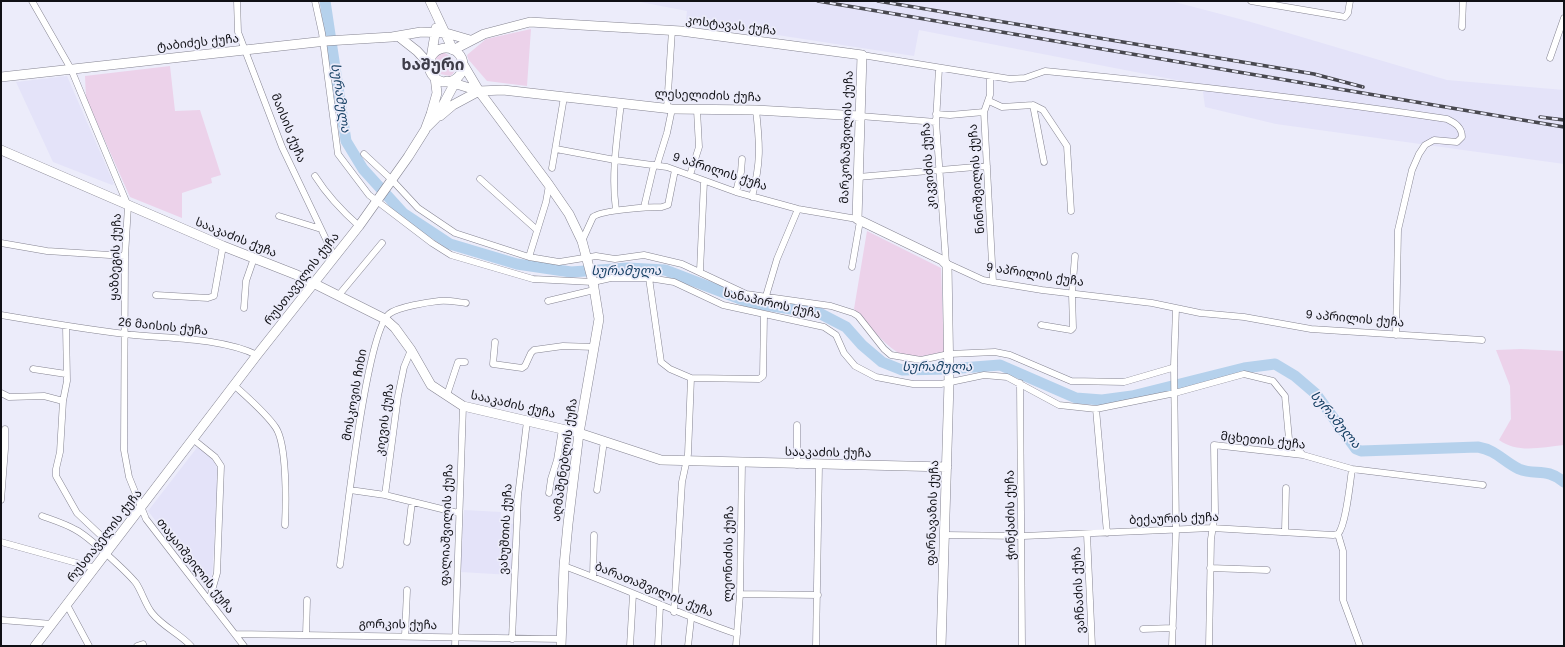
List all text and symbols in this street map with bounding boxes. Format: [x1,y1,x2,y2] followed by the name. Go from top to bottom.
[685,13,777,39] street label: კოსტავას ქუჩა
[156,32,240,54] street label: ტაბიძეს ქუჩა
[402,56,464,76] district label: ხაშური
[327,62,353,134] water label: სურამულა
[837,70,857,204] street label: მარკოზაშვილის ქუჩა
[654,87,762,105] street label: ლესელიძის ქუჩა
[268,91,308,165] street label: მაისის ქუჩა
[919,122,939,210] street label: კიკვიძის ქუჩა
[966,123,988,235] street label: ნინოშვილის ქუჩა
[671,150,769,194] street label: 9 აპრილის ქუჩა
[107,213,125,301] street label: ყაზბეგის ქუჩა
[193,215,279,261] street label: სააკაძის ქუჩა
[261,230,343,328] street label: რუსთაველის ქუჩა
[985,260,1085,290] street label: 9 აპრილის ქუჩა
[591,263,661,279] water label: სურამულა
[722,286,822,322] street label: სანაპიროს ქუჩა
[1305,308,1405,330] street label: 9 აპრილის ქუჩა
[117,315,209,339] street label: 26 მაისის ქუჩა
[340,348,370,442] street label: მოსკოვის ჩიხი
[902,359,972,375] water label: სურამულა
[373,383,397,457] street label: კიევის ქუჩა
[469,388,557,422] street label: სააკაძის ქუჩა
[1307,388,1363,452] water label: სურამულა
[549,398,581,522] street label: აღმაშენებლის ქუჩა
[1220,429,1306,453] street label: მცხეთის ქუჩა
[785,445,871,461] street label: სააკაძის ქუჩა
[924,460,942,566] street label: ფარნავაზის ქუჩა
[438,464,456,586] street label: ფალიაშვილის ქუჩა
[1003,470,1019,560] street label: ჭონქაძის ქუჩა
[496,483,516,575] street label: ვახუშთის ქუჩა
[64,487,146,585] street label: რუსთაველის ქუჩა
[721,506,737,602] street label: ლეონიძის ქუჩა
[1129,510,1219,528] street label: ბექაურის ქუჩა
[153,515,237,617] street label: თაყაიშვილის ქუჩა
[1070,546,1088,634] street label: ვაჩნაძის ქუჩა
[593,560,715,620] street label: ბარათაშვილის ქუჩა
[359,617,437,633] street label: გორკის ქუჩა

